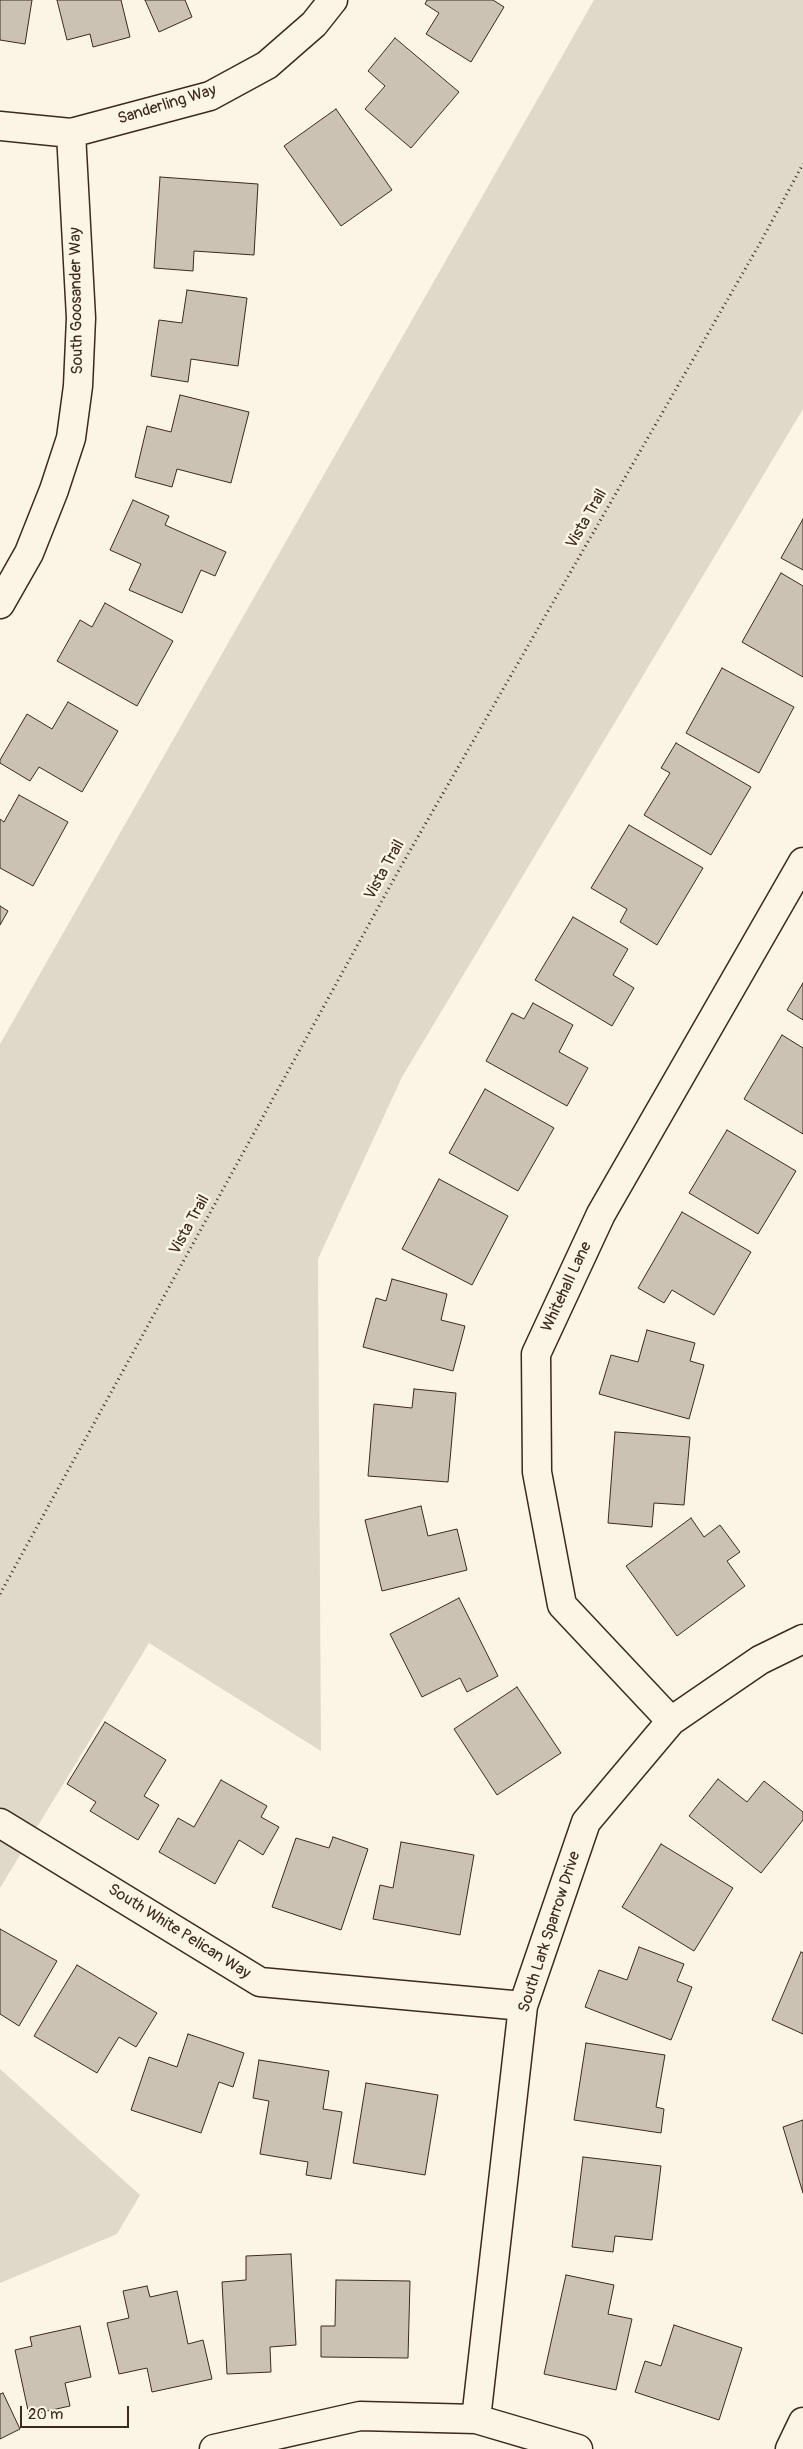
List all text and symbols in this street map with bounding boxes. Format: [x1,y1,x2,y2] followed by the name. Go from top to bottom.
[115,81,219,129] street label: Sanderling Way
[66,227,88,375] street label: South Goosander Way
[562,486,612,552] street label: Vista Trail
[361,837,409,903] street label: Vista Trail
[166,1192,214,1258] street label: Vista Trail
[538,1239,596,1335] street label: Whitehall Lane
[515,1849,585,2015] street label: South Lark Sparrow Drive
[104,1880,254,1984] street label: South White Pelican Way
[22,2396,131,2428] scale bar
[28,2405,63,2424] text: 20 m

